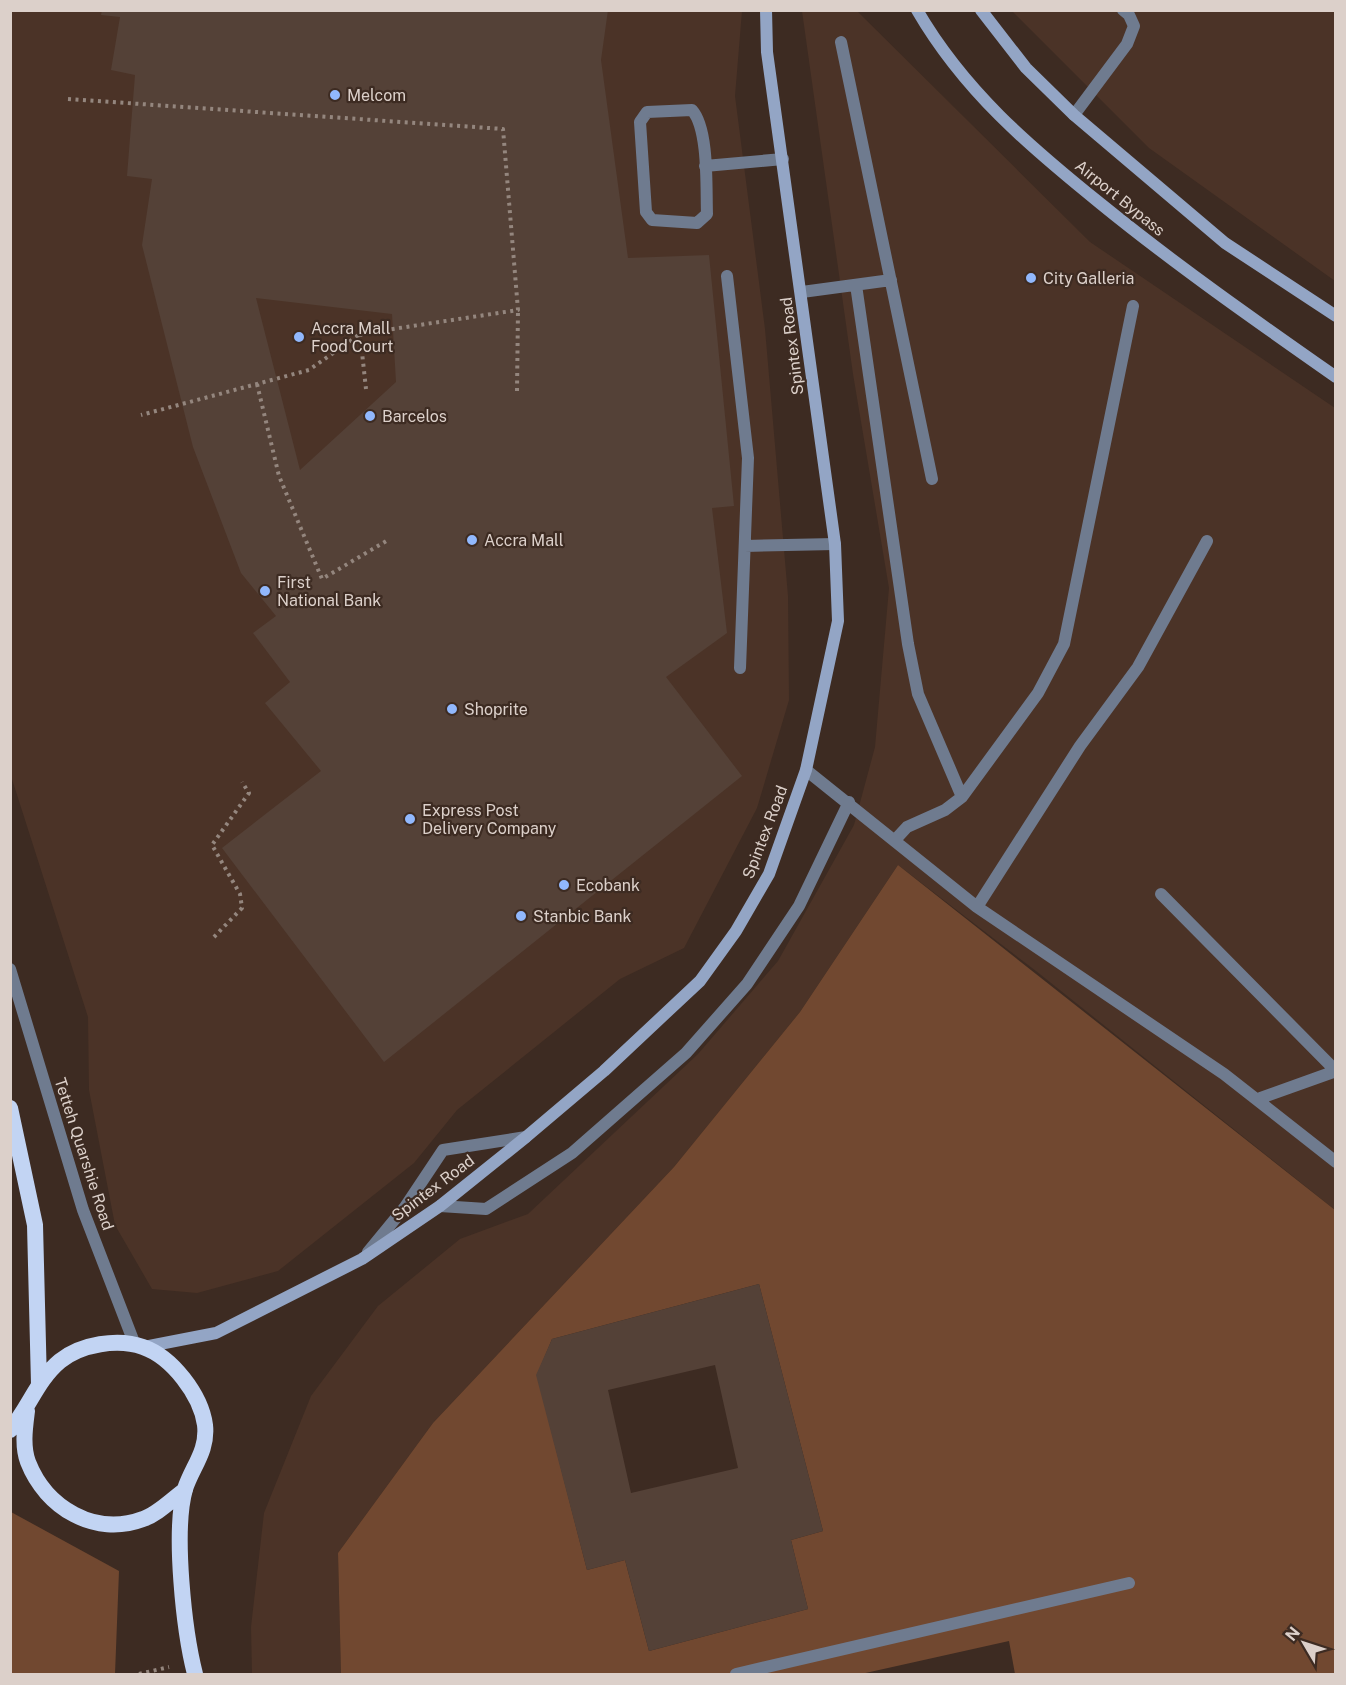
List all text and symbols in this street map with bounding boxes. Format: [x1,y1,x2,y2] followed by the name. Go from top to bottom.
[347,86,406,105] place label: Melcom
[328,88,342,102] marker: Melcom
[1071,156,1169,240] street label: Airport Bypass
[1043,269,1134,288] place label: City Galleria
[1024,271,1038,285] marker: City Galleria
[777,296,807,396] street label: Spintex Road
[311,319,393,356] place label: Accra Mall Food Court
[292,330,306,344] marker: Accra Mall Food Court
[382,407,447,426] place label: Barcelos
[363,409,377,423] marker: Barcelos
[484,531,564,550] place label: Accra Mall
[465,533,479,547] marker: Accra Mall
[277,573,381,610] place label: First National Bank
[258,584,272,598] marker: First National Bank
[464,700,528,719] place label: Shoprite
[445,702,459,716] marker: Shoprite
[738,783,792,881] street label: Spintex Road
[422,801,557,838] place label: Express Post Delivery Company
[403,812,417,826] marker: Express Post Delivery Company
[576,876,640,895] place label: Ecobank
[557,878,571,892] marker: Ecobank
[533,907,631,926] place label: Stanbic Bank
[514,909,528,923] marker: Stanbic Bank
[50,1075,118,1233] street label: Tetteh Quarshie Road
[388,1151,478,1225] street label: Spintex Road
[1274,1613,1334,1673] north arrow
[1281,1623,1304,1645] text: N

